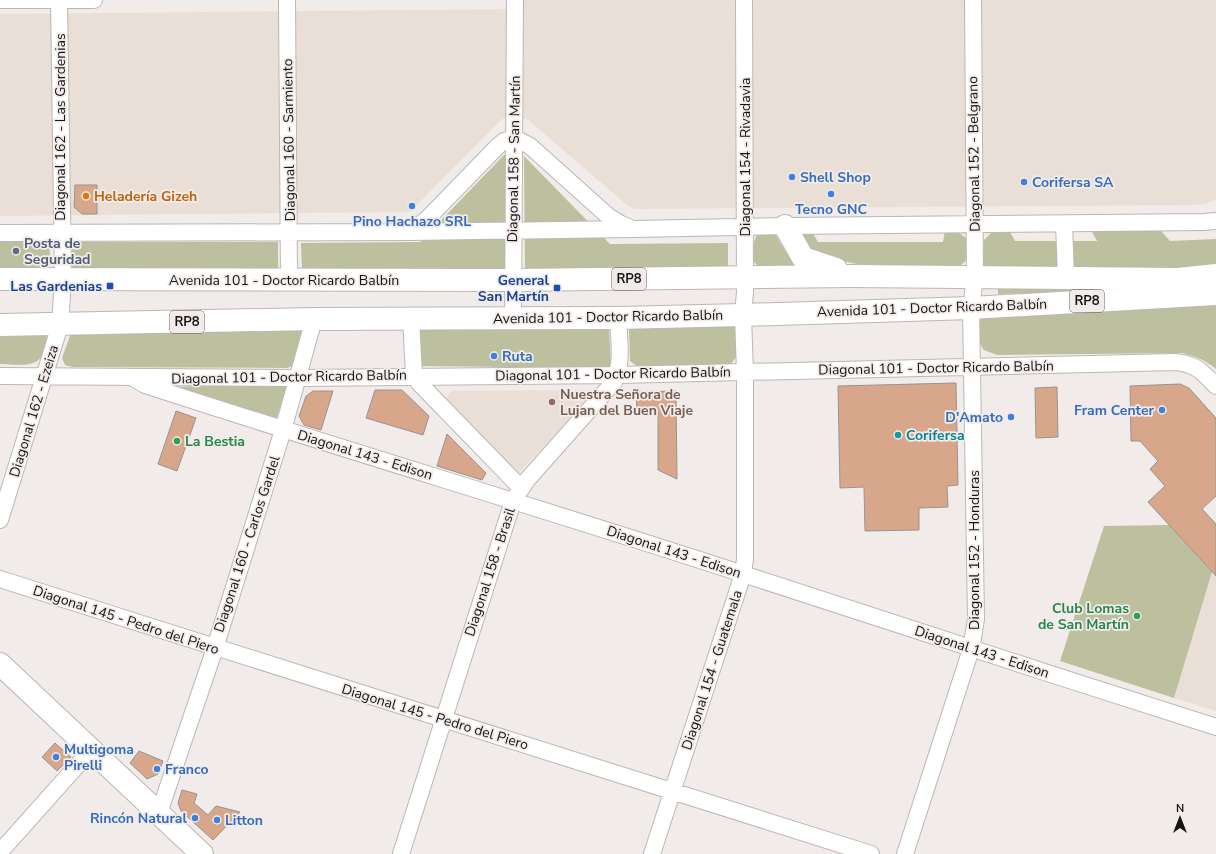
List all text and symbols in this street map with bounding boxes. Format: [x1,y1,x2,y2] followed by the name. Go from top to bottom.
[51,33,70,221] street label: Diagonal 162 - Las Gardenias
[278,58,300,222] street label: Diagonal 160 - Sarmiento
[503,75,525,243] street label: Diagonal 158 - San Martín
[963,76,985,232] street label: Diagonal 152 - Belgrano
[736,78,755,236] street label: Diagonal 154 - Rivadavia
[800,168,871,187] place label: Shell Shop
[787,172,797,182] marker: Shell Shop
[1032,173,1114,192] place label: Corifersa SA
[1019,177,1029,187] marker: Corifersa SA
[94,187,197,206] place label: Heladería Gizeh
[826,189,836,199] marker: Tecno GNC
[81,191,91,201] marker: Heladería Gizeh
[795,200,868,219] place label: Tecno GNC
[407,201,417,211] marker: Pino Hachazo SRL
[353,212,471,231] place label: Pino Hachazo SRL
[24,234,91,269] place label: Posta de Seguridad
[11,246,21,256] marker: Posta de Seguridad
[612,268,646,290] road number: RP8
[169,271,399,290] street label: Avenida 101 - Doctor Ricardo Balbín
[478,271,550,306] place label: General San Martín
[10,277,102,296] place label: Las Gardenias
[105,281,115,291] marker: Las Gardenias
[552,283,562,293] marker: General San Martín
[1070,290,1104,312] road number: RP8
[817,294,1047,322] street label: Avenida 101 - Doctor Ricardo Balbín
[493,305,723,329] street label: Avenida 101 - Doctor Ricardo Balbín
[170,311,204,333] road number: RP8
[5,342,63,480] street label: Diagonal 162 - Ezeiza
[502,347,533,366] place label: Ruta
[489,351,499,361] marker: Ruta
[818,356,1054,380] street label: Diagonal 101 - Doctor Ricardo Balbín
[495,362,731,386] street label: Diagonal 101 - Doctor Ricardo Balbín
[171,365,407,389] street label: Diagonal 101 - Doctor Ricardo Balbín
[560,385,693,420] place label: Nuestra Señora de Lujan del Buen Viaje
[547,397,557,407] marker: Nuestra Señora de Lujan del Buen Viaje
[1074,401,1155,420] place label: Fram Center
[1157,405,1167,415] marker: Fram Center
[945,408,1003,427] place label: D'Amato
[1006,412,1016,422] marker: D'Amato
[295,425,435,485] street label: Diagonal 143 - Edison
[906,426,965,445] place label: Corifersa
[893,430,903,440] marker: Corifersa
[185,432,245,451] place label: La Bestia
[172,436,182,446] marker: La Bestia
[209,452,285,635] street label: Diagonal 160 - Carlos Gardel
[965,470,984,630] street label: Diagonal 152 - Honduras
[460,504,520,639] street label: Diagonal 158 - Brasil
[604,521,744,583] street label: Diagonal 143 - Edison
[31,581,222,659] street label: Diagonal 145 - Pedro del Piero
[677,588,747,752] street label: Diagonal 154 - Guatemala
[1038,599,1129,634] place label: Club Lomas de San Martín
[1132,611,1142,621] marker: Club Lomas de San Martín
[912,621,1052,683] street label: Diagonal 143 - Edison
[339,679,531,755] street label: Diagonal 145 - Pedro del Piero
[64,740,134,775] place label: Multigoma Pirelli
[51,752,61,762] marker: Multigoma Pirelli
[165,760,209,779] place label: Franco
[152,764,162,774] marker: Franco
[1160,798,1200,838] north arrow
[1176,801,1184,816] text: N
[90,809,188,828] place label: Rincón Natural
[225,811,263,830] place label: Litton
[190,813,200,823] marker: Rincón Natural
[212,815,222,825] marker: Litton

